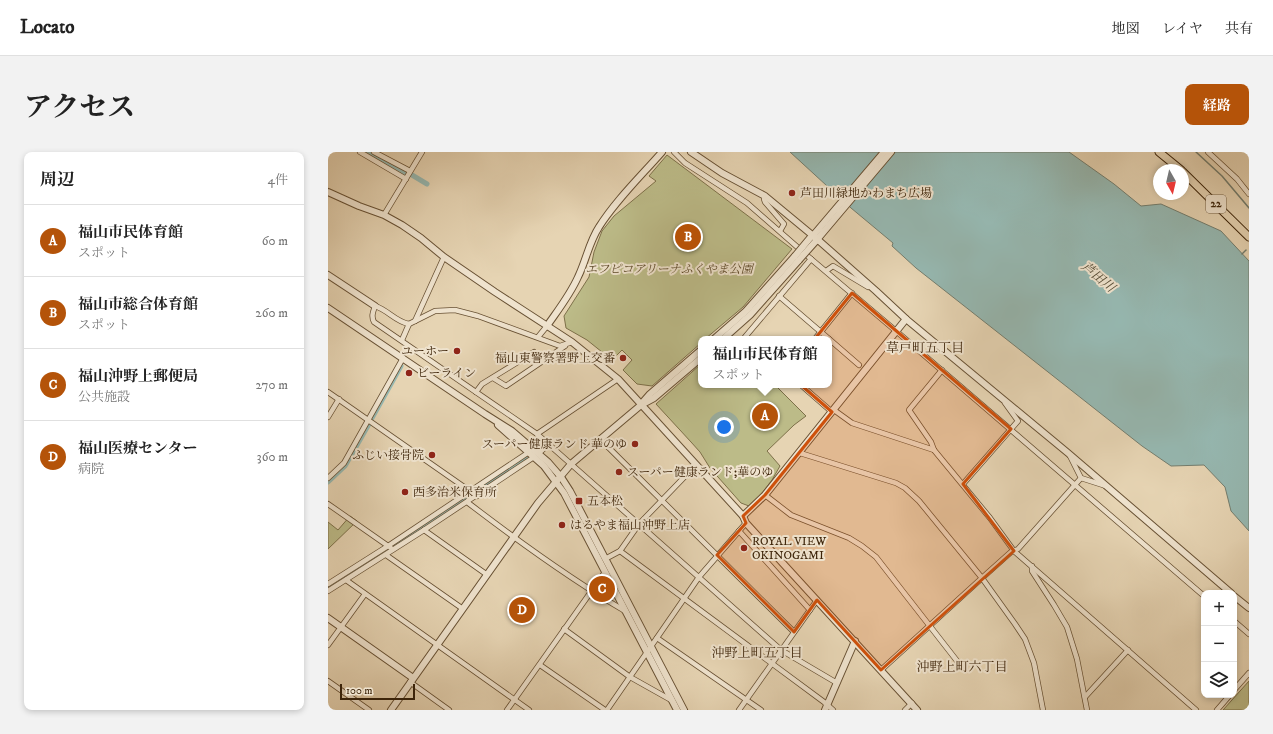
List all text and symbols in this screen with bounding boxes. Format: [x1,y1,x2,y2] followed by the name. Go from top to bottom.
[20,16,75,39] text: Locato
[1112,20,1140,38] text: 地図
[1162,20,1203,38] text: レイヤ
[1225,20,1253,38] text: 共有
[1185,84,1249,125] button: 経路
[24,90,135,125] text: アクセス
[1153,164,1189,200] north arrow
[40,169,74,191] text: 周辺
[268,172,288,188] text: 4件
[800,186,932,201] place label: 芦田川緑地かわまち広場
[787,188,797,198] marker: 芦田川緑地かわまち広場
[1206,195,1226,213] road number: 22
[675,222,701,252] pin: B
[78,223,183,242] text: 福山市民体育館
[49,233,57,249] text: A
[262,233,288,249] text: 60 m
[78,245,130,261] text: スポット
[1078,258,1120,297] water label: 芦田川
[585,262,755,277] park label: エフピコアリーナふくやま公園
[78,295,198,314] text: 福山市総合体育館
[49,305,57,321] text: B
[255,305,288,321] text: 260 m
[78,317,130,333] text: スポット
[698,336,832,388] popup
[886,340,964,356] district label: 草戸町五丁目
[401,344,449,359] place label: ユーホー
[712,345,818,364] text: 福山市民体育館
[452,346,462,356] marker: ユーホー
[495,351,615,366] place label: 福山東警察署野上交番
[618,353,628,363] marker: 福山東警察署野上交番
[417,366,476,381] place label: ビーライン
[78,367,198,386] text: 福山沖野上郵便局
[712,367,765,383] text: スポット
[404,368,414,378] marker: ビーライン
[49,377,57,393] text: C
[256,377,288,393] text: 270 m
[78,389,130,405] text: 公共施設
[752,401,778,431] pin: A
[714,417,734,437] your location
[482,437,627,452] place label: スーパー健康ランド 華のゆ
[78,439,197,458] text: 福山医療センター
[630,439,640,449] marker: スーパー健康ランド 華のゆ
[352,448,424,463] place label: ふじい接骨院
[48,449,58,465] text: D
[257,449,288,465] text: 360 m
[427,450,437,460] marker: ふじい接骨院
[78,461,104,477] text: 病院
[627,465,773,480] place label: スーパー健康ランド;華のゆ
[614,467,624,477] marker: スーパー健康ランド;華のゆ
[413,485,497,500] place label: 西多治米保育所
[400,487,410,497] marker: 西多治米保育所
[587,494,623,509] place label: 五本松
[574,496,584,506] marker: 五本松
[570,518,690,533] place label: はるやま福山沖野上店
[557,520,567,530] marker: はるやま福山沖野上店
[752,534,827,563] place label: ROYAL VIEW OKINOGAMI
[739,543,749,553] marker: ROYAL VIEW OKINOGAMI
[589,574,615,604] pin: C
[1201,590,1237,698] map controls
[1201,590,1237,626] button: +
[509,595,535,625] pin: D
[1201,626,1237,662] button: −
[711,645,803,661] district label: 沖野上町五丁目
[916,659,1008,675] district label: 沖野上町六丁目
[1201,662,1237,698] button: layers
[340,682,415,701] scale bar
[346,684,372,698] text: 100 m

